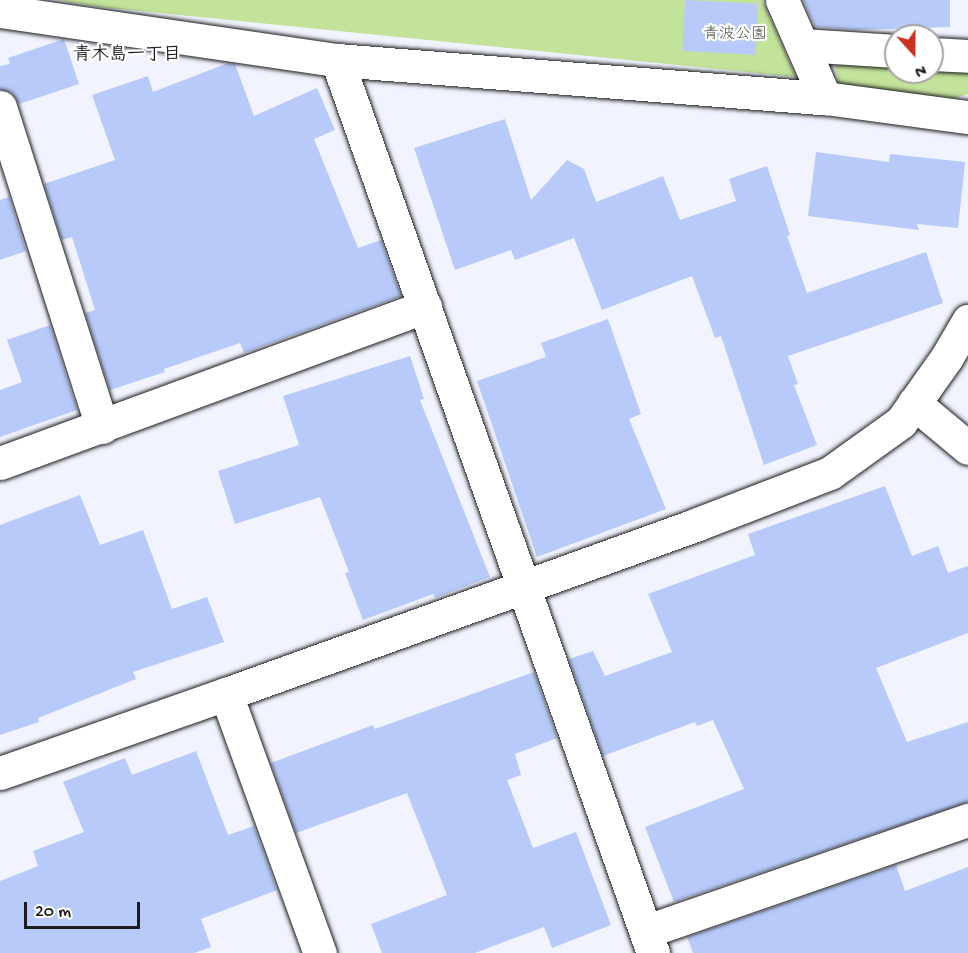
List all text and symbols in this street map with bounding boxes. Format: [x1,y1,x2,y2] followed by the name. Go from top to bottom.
[884,24,944,84] north arrow
[703,26,767,46] park label: 青波公園
[73,45,181,67] district label: 青木島一丁目
[912,59,928,80] text: N
[27,890,142,928] scale bar
[35,902,71,923] text: 20 m

